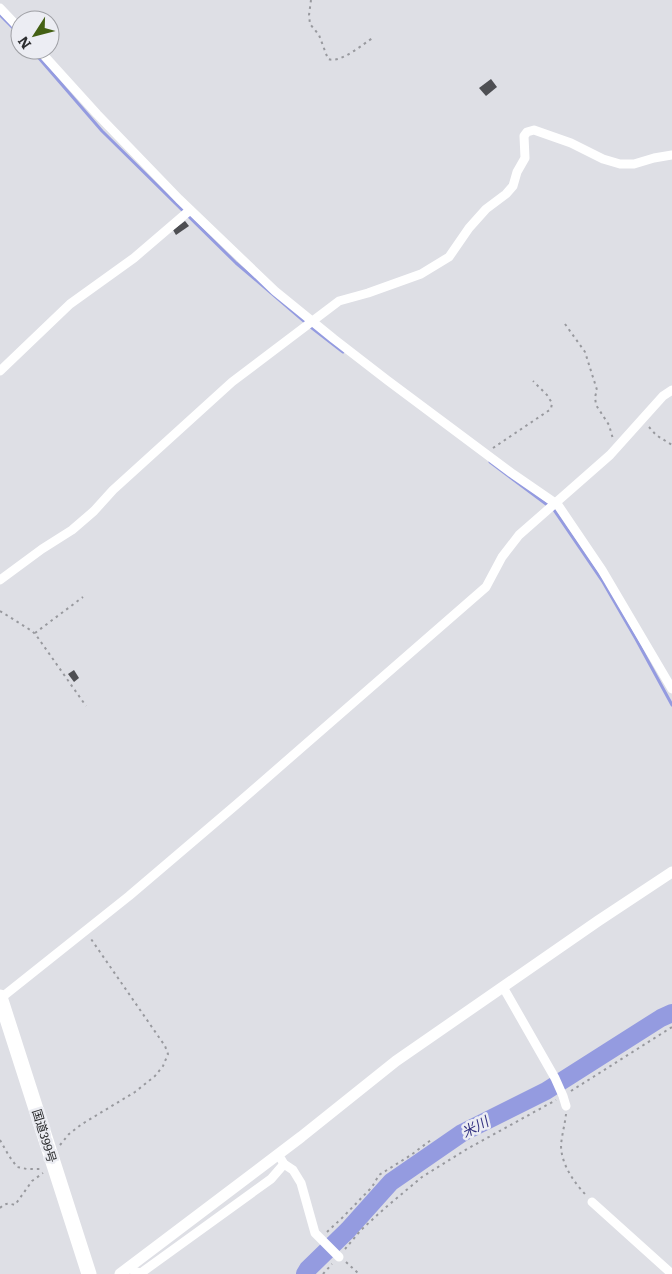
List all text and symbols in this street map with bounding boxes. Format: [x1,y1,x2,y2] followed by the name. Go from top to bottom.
[10,10,60,60] north arrow
[12,32,35,54] text: N
[28,1107,62,1165] street label: 国道399号
[457,1110,493,1142] water label: 米川

